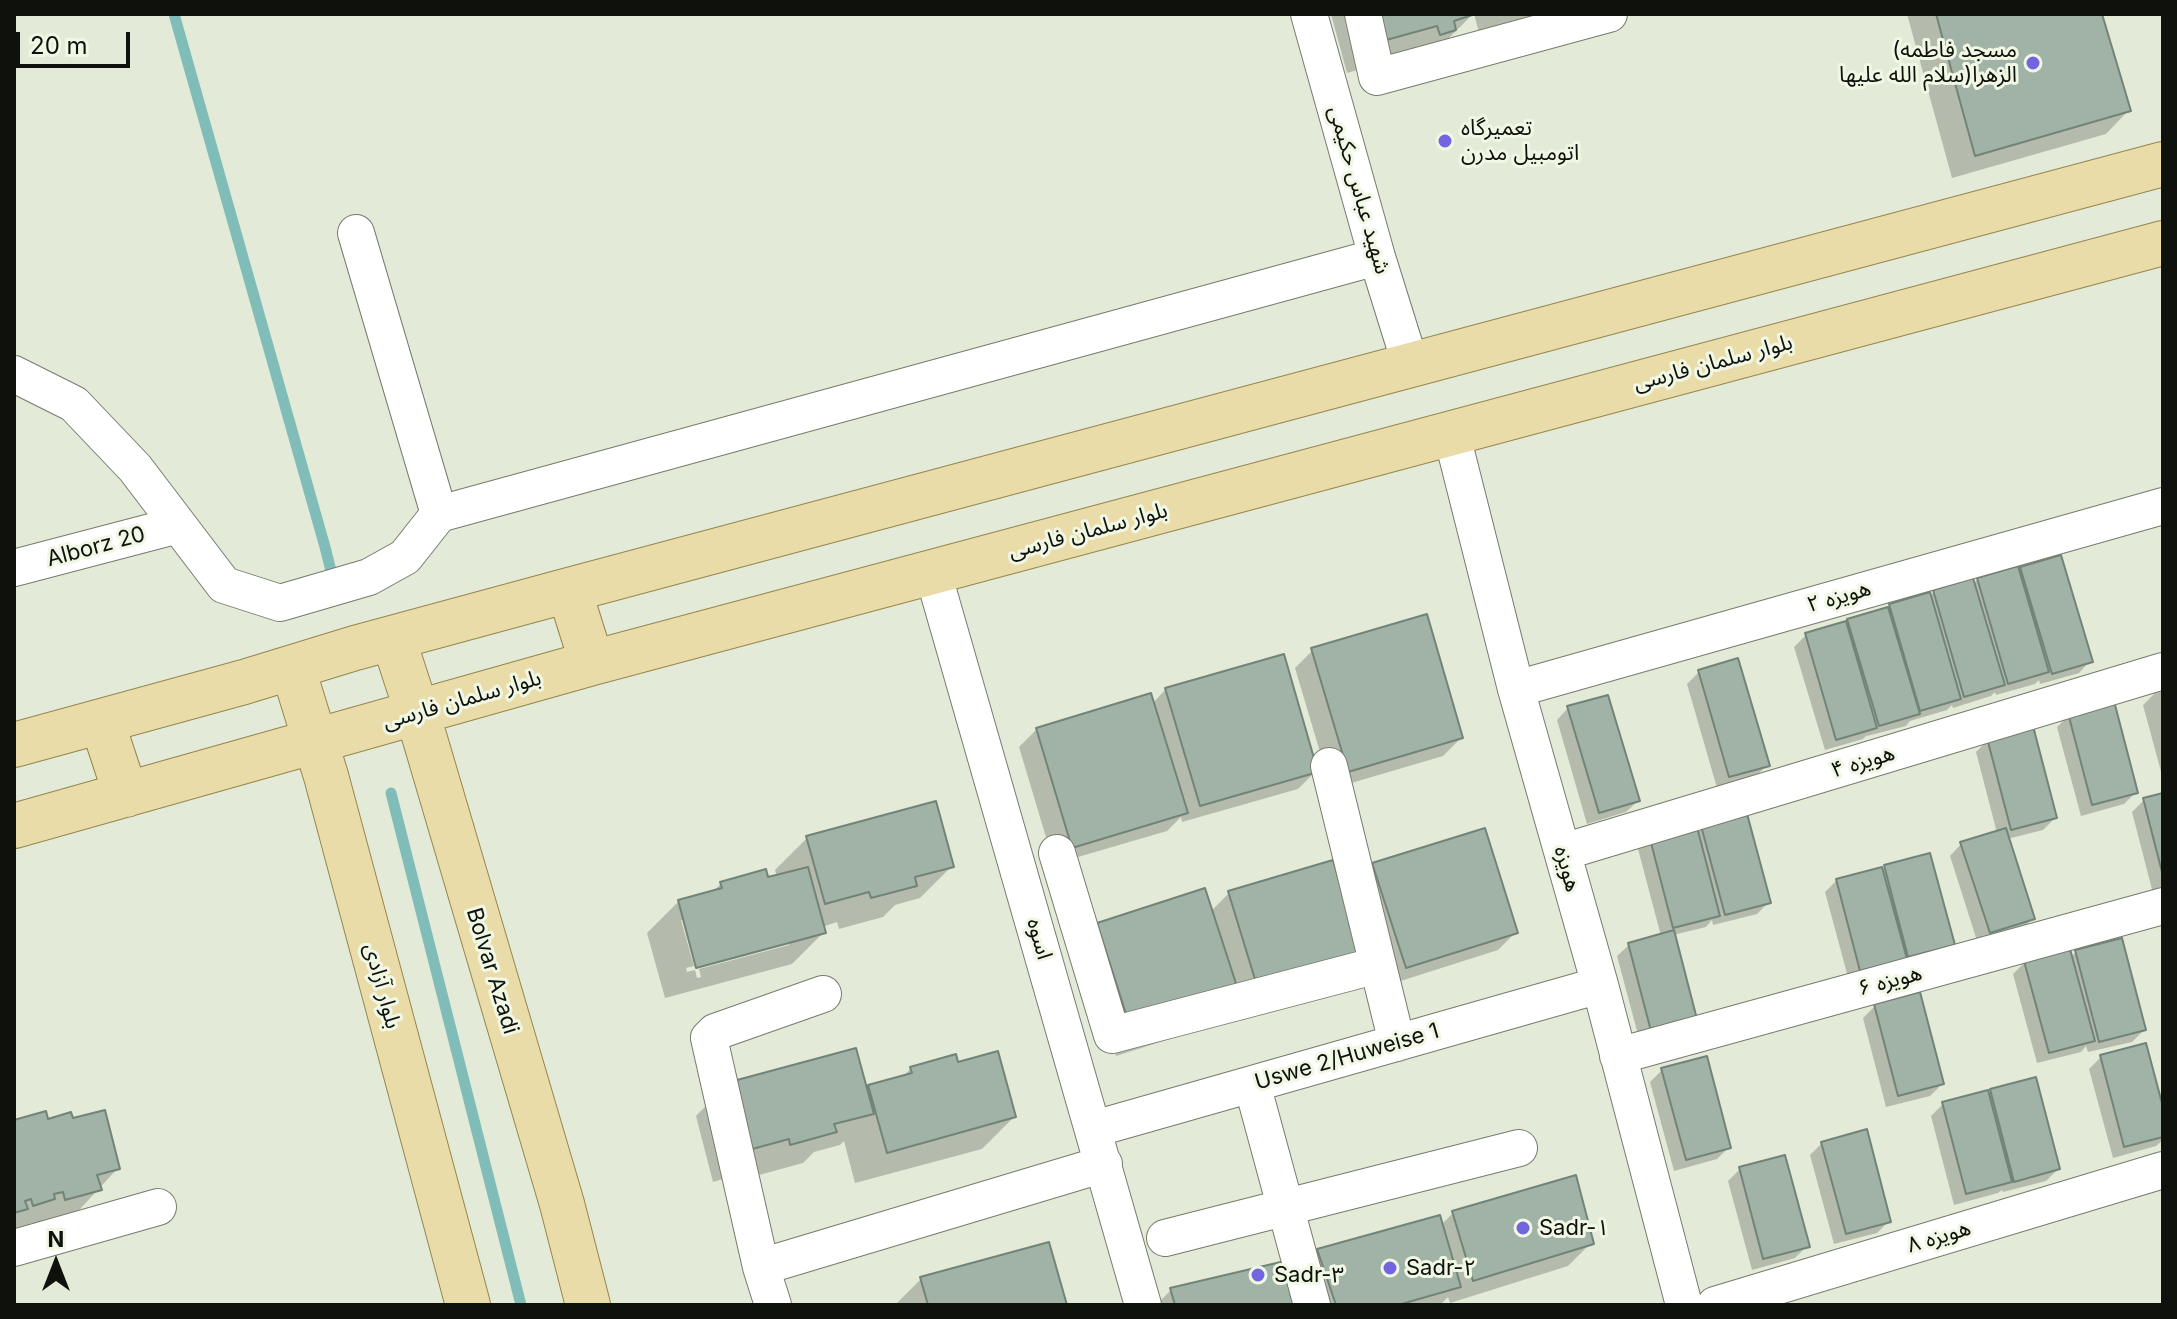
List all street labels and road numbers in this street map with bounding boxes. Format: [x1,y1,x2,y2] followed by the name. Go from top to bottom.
[1322,103,1396,277] street label: شهید عباس حکیمی
[1631,329,1795,397] street label: بلوار سلمان فارسی
[1006,497,1170,565] street label: بلوار سلمان فارسی
[44,521,148,573] street label: Alborz 20
[1804,575,1874,619] street label: هویزه ۲
[380,665,544,735] street label: بلوار سلمان فارسی
[1828,740,1898,784] street label: هویزه ۴
[1548,843,1586,895] street label: هویزه
[460,905,524,1037] street label: Bolvar Azadi
[1021,915,1057,963] street label: اسوه
[358,940,406,1032] street label: بلوار آزادی
[1855,960,1925,1002] street label: هویزه ۶
[1252,1018,1442,1096] street label: Uswe 2/Huweise 1
[1904,1215,1974,1259] street label: هویزه ۸

